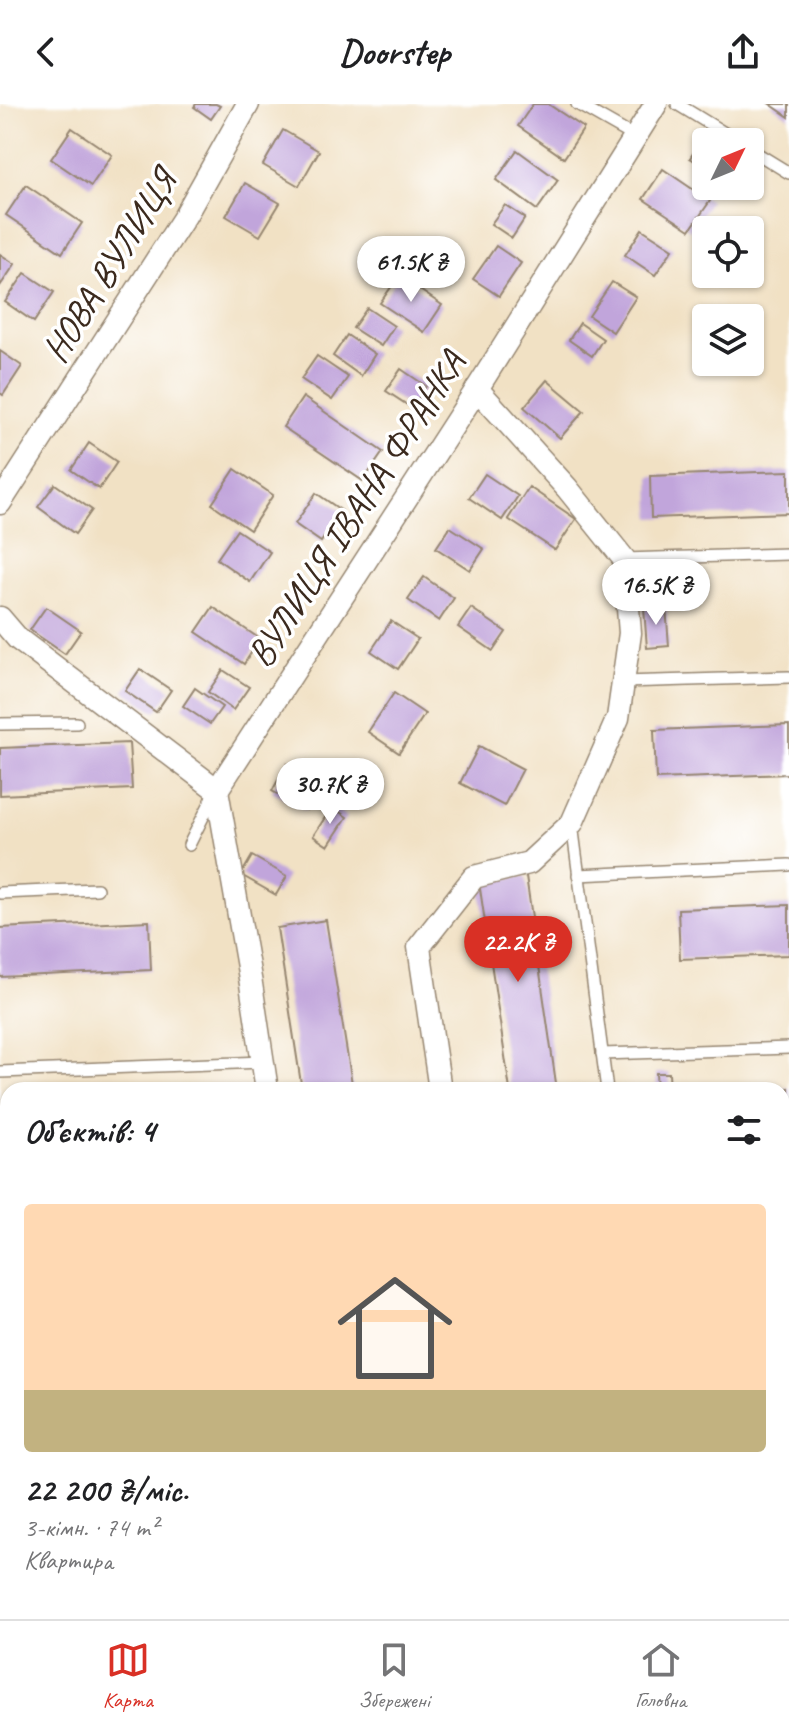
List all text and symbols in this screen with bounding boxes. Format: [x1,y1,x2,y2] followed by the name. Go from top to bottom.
[339,29,450,75] text: Doorstep
[24,30,68,74] icon: back
[721,30,765,74] icon: share
[692,128,764,200] north arrow
[692,128,764,376] map controls
[31,156,190,371] street label: НОВА ВУЛИЦЯ
[692,216,764,288] button: locate
[337,236,485,304] pin: 61.5K ₴
[375,245,447,278] text: 61.5K ₴
[692,304,764,376] button: layers
[236,341,477,676] street label: ВУЛИЦЯ ІВАНА ФРАНКА
[582,559,730,627] pin: 16.5K ₴
[620,568,692,601] text: 16.5K ₴
[256,758,404,826] pin: 30.7K ₴
[294,767,366,800] text: 30.7K ₴
[444,916,592,984] pin: 22.2K ₴
[482,925,554,958] text: 22.2K ₴
[722,1108,766,1152] icon: filters
[24,1109,155,1152] text: Об’єктів: 4
[323,1256,467,1400] icon: home
[24,1468,188,1511] text: 22 200 ₴/міс.
[24,1511,158,1544] text: 3-кімн. · 74 m²
[24,1544,113,1577] text: Квартира
[103,1638,153,1714] tab: Карта
[358,1638,430,1714] tab: Збережені
[635,1638,686,1714] tab: Головна

